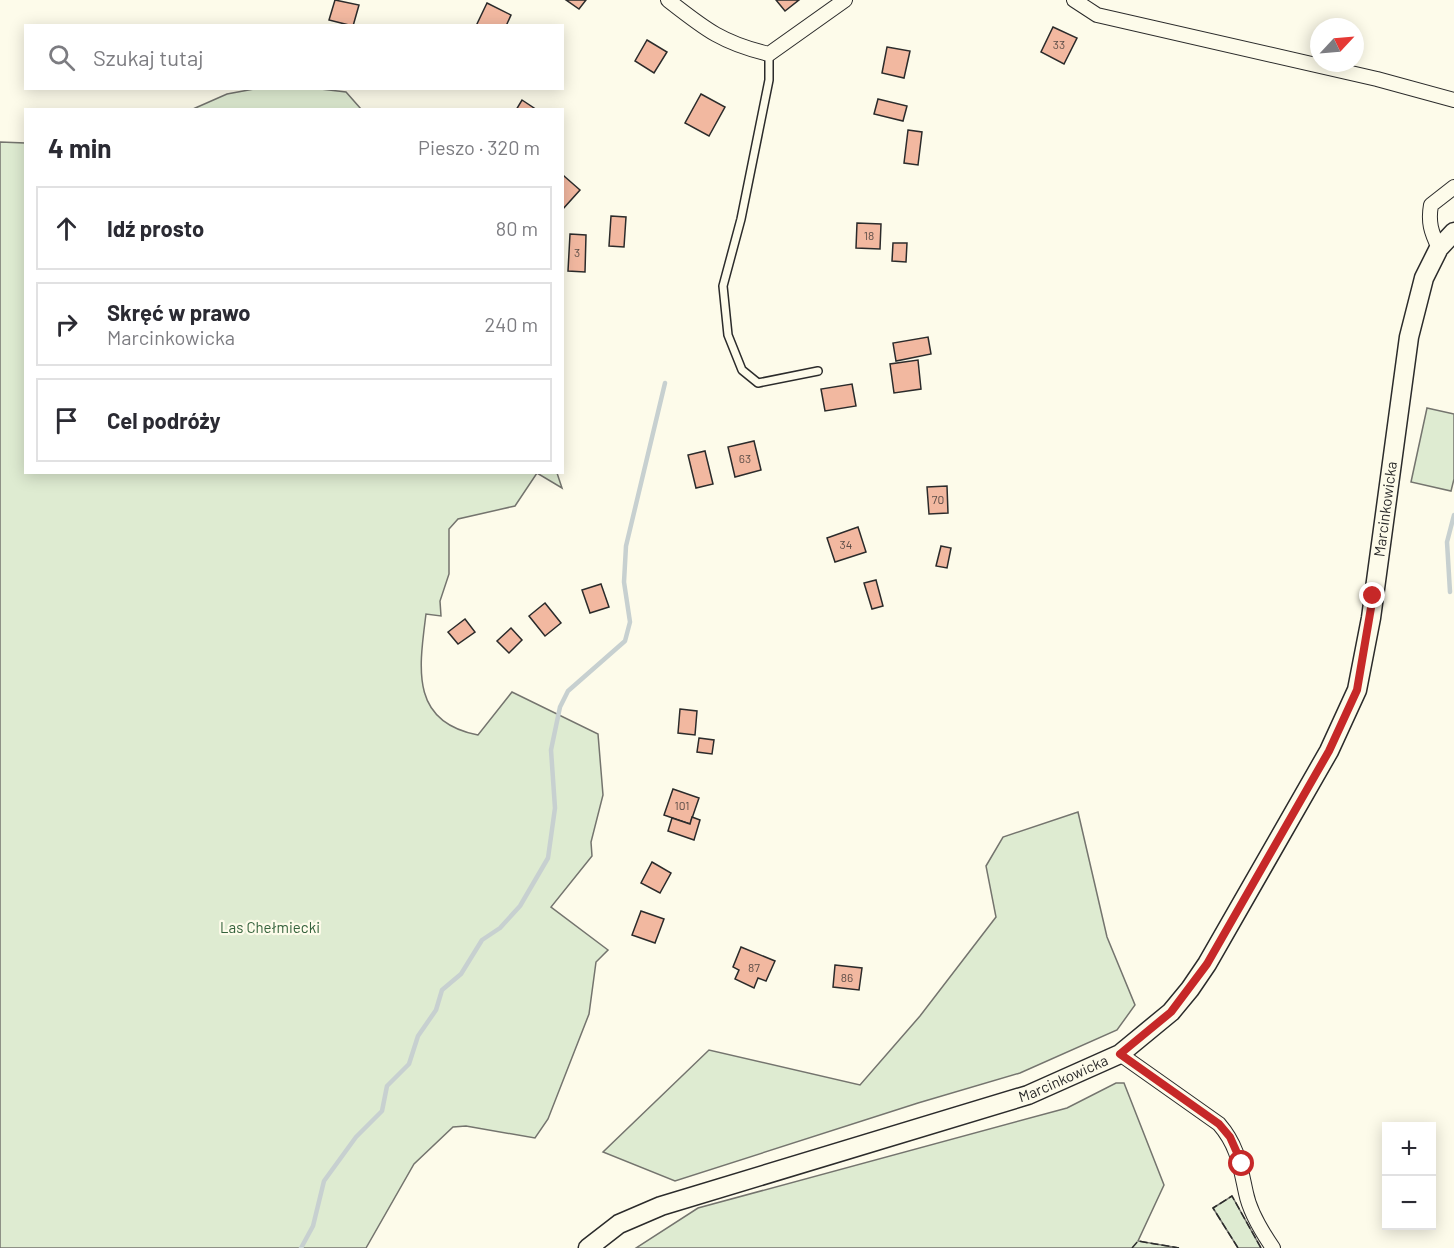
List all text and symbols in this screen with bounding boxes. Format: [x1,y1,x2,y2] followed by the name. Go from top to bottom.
[1310,18,1364,72] north arrow
[24,24,564,90] search box
[1053,37,1065,51] house number: 33
[45,41,78,74] icon: search
[93,44,204,70] text: Szukaj tutaj
[48,132,112,163] text: 4 min
[418,135,540,159] text: Pieszo · 320 m
[50,212,83,245] icon: ahead
[107,215,204,241] text: Idź prosto
[496,216,538,240] text: 80 m
[864,228,874,242] house number: 18
[574,245,580,259] house number: 3
[107,299,251,325] text: Skręć w prawo
[50,308,83,341] icon: right
[484,312,538,336] text: 240 m
[107,325,235,349] text: Marcinkowicka
[50,404,83,437] icon: arrive
[107,407,221,433] text: Cel podróży
[739,451,751,465] house number: 63
[1369,460,1400,558] street label: Marcinkowicka
[932,492,944,506] house number: 70
[840,537,852,551] house number: 34
[1359,582,1385,608] route end
[675,798,689,812] house number: 101
[220,918,320,936] park label: Las Chełmiecki
[748,960,760,974] house number: 87
[841,970,853,984] house number: 86
[1016,1051,1111,1105] street label: Marcinkowicka
[1382,1122,1436,1230] map controls
[1382,1122,1436,1176] button: +
[1228,1150,1254,1176] route start
[1382,1176,1436,1230] button: −

